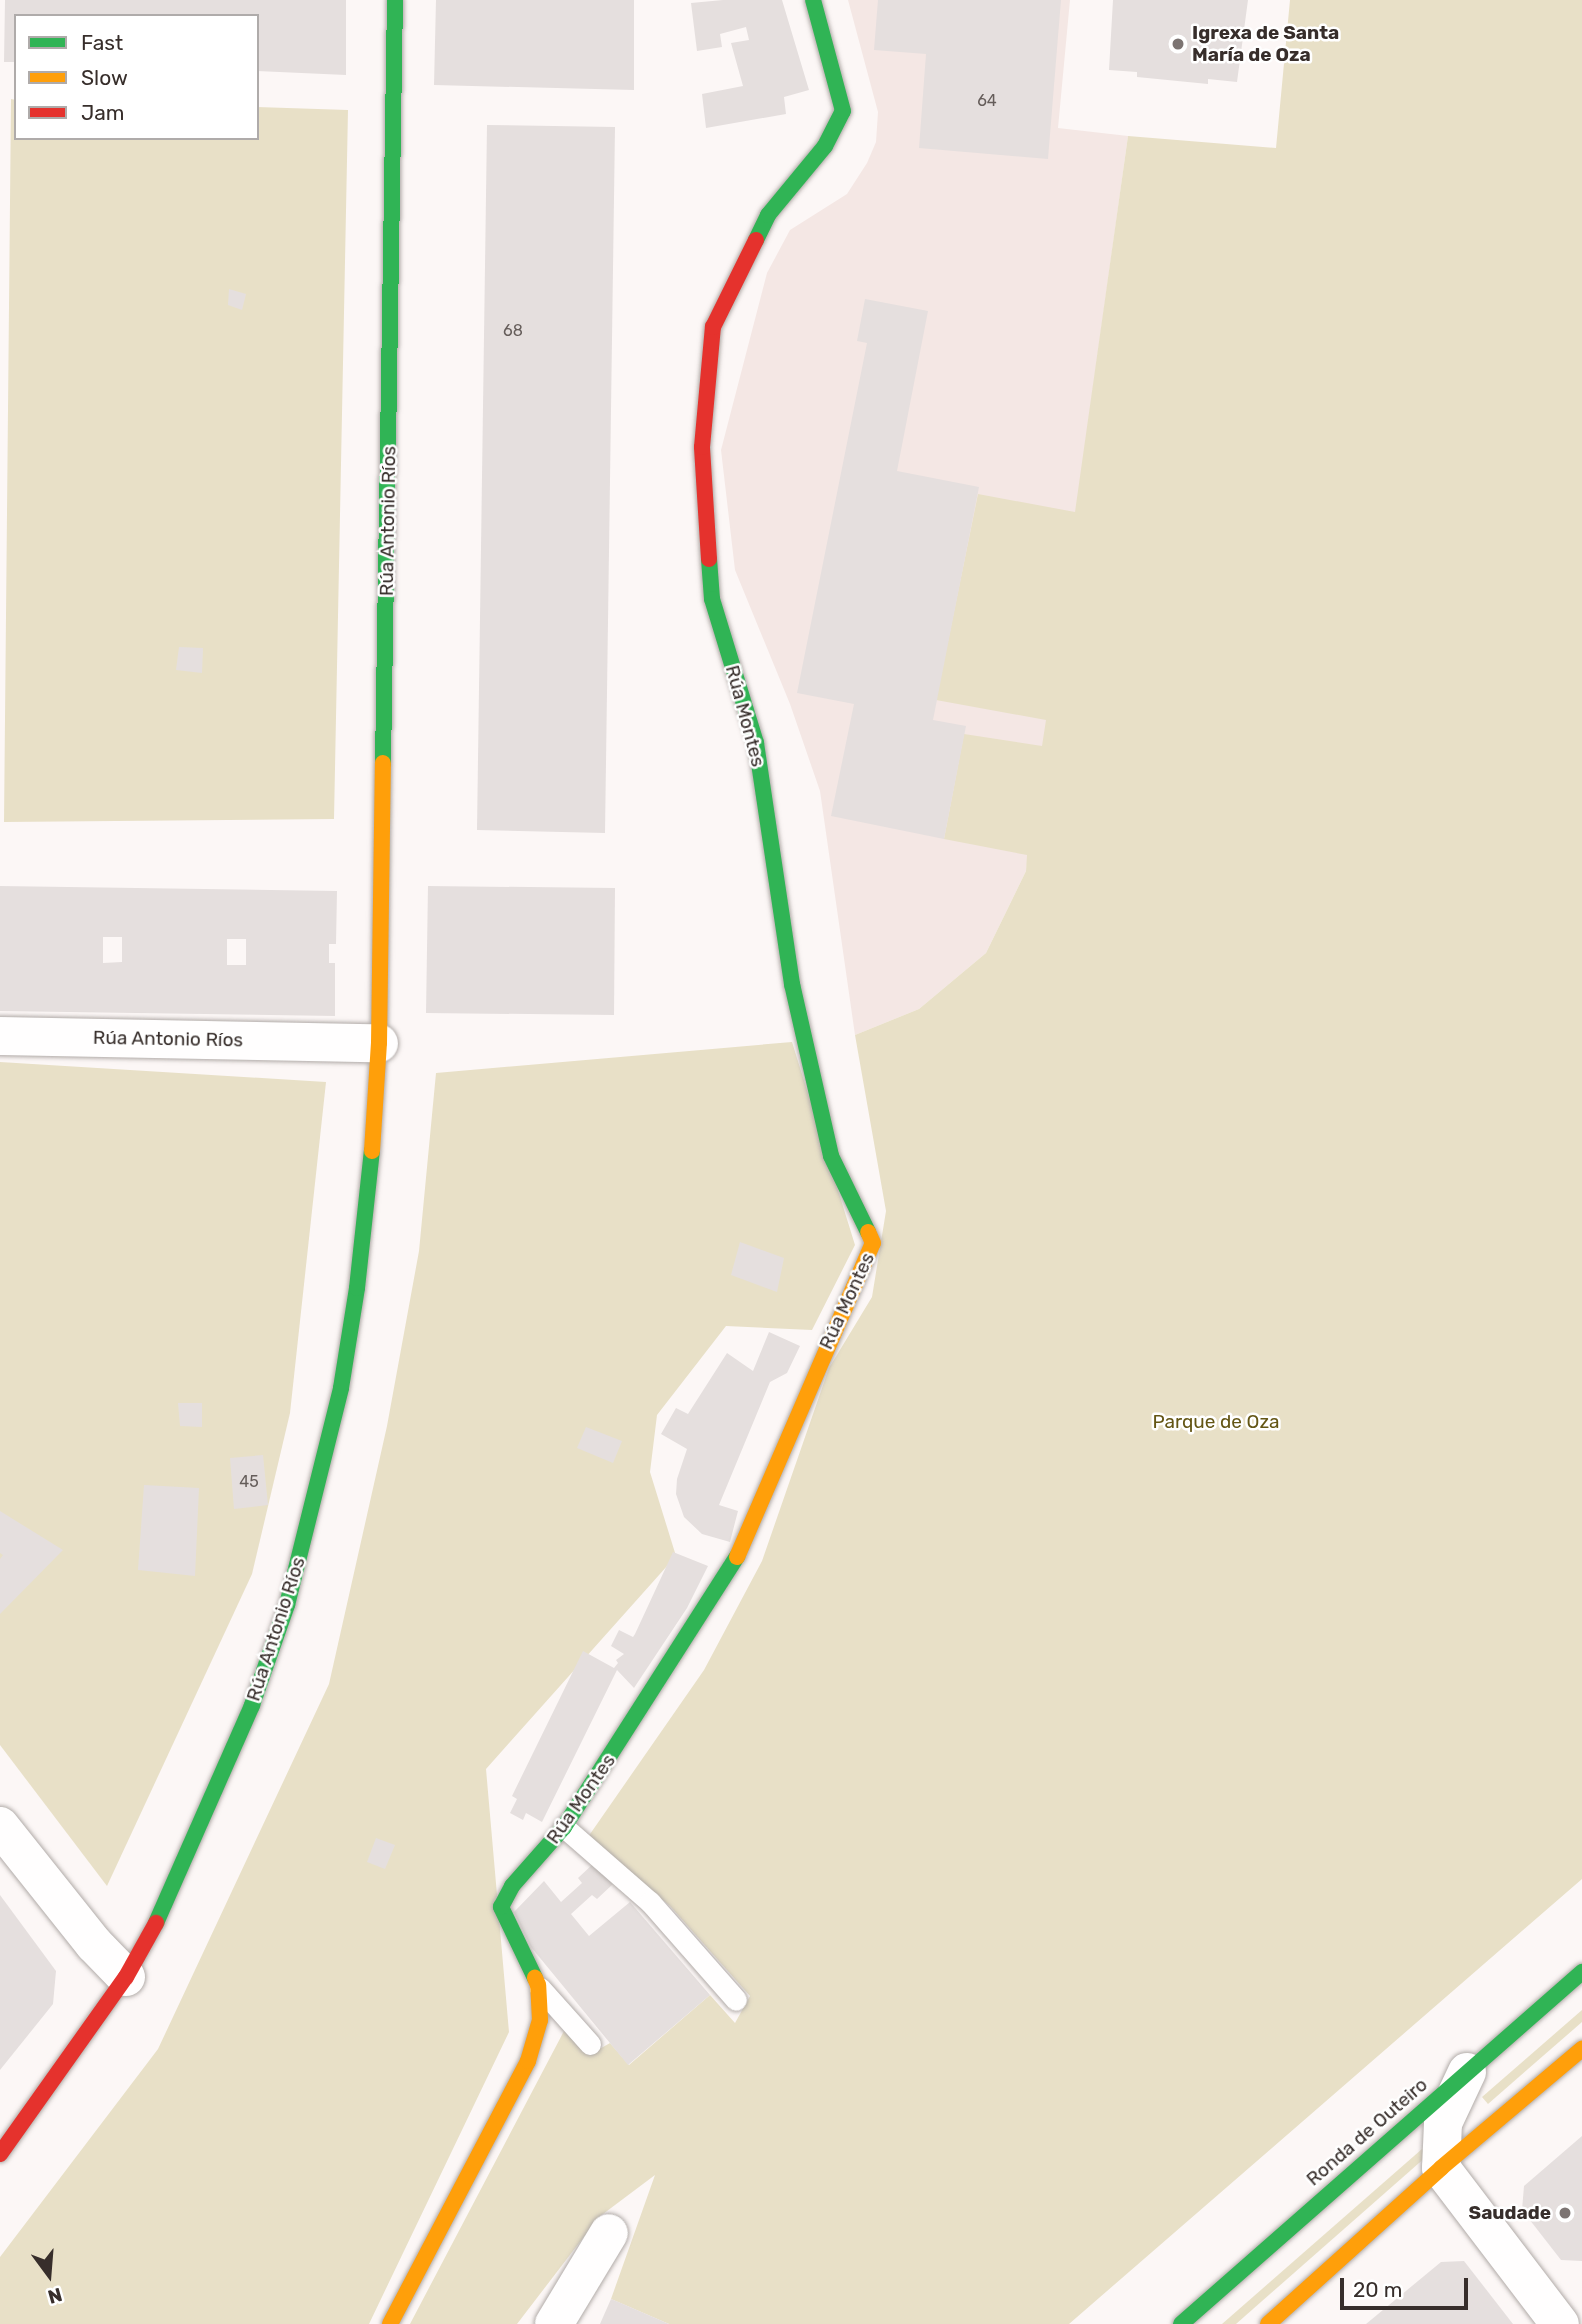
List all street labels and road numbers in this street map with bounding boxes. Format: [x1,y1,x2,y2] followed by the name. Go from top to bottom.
[375,445,401,597] street label: Rúa Antonio Ríos
[721,663,769,769] street label: Rúa Montes
[92,1026,244,1052] street label: Rúa Antonio Ríos
[815,1249,879,1353] street label: Rúa Montes
[242,1554,310,1704] street label: Rúa Antonio Ríos
[542,1750,620,1848] street label: Rúa Montes
[1302,2073,1432,2191] street label: Ronda de Outeiro

